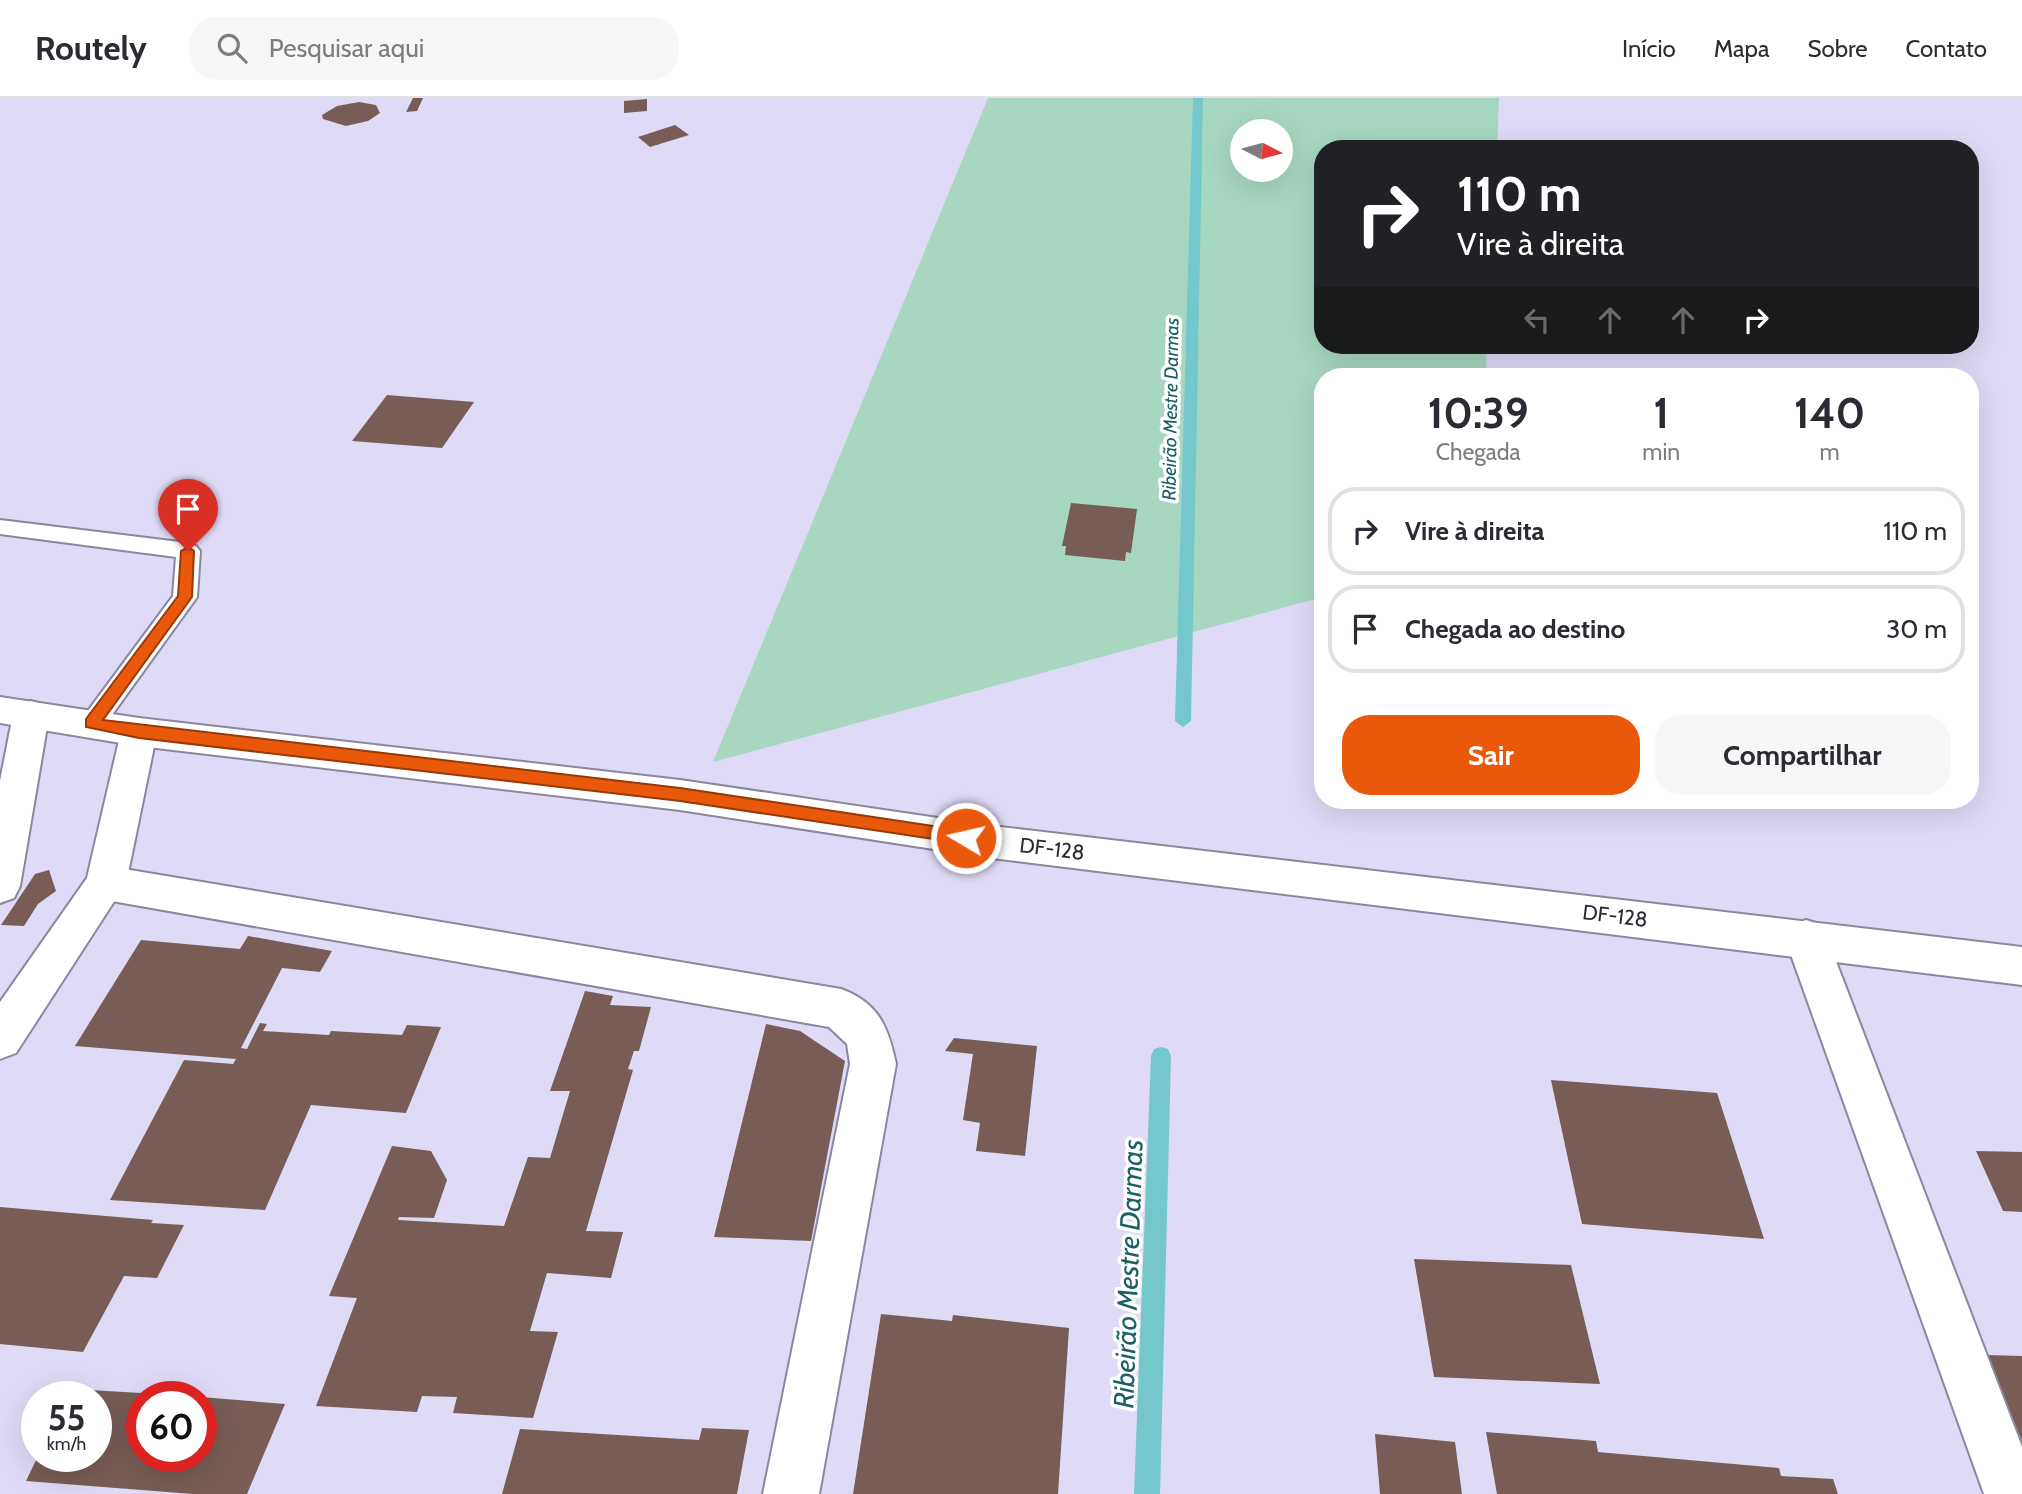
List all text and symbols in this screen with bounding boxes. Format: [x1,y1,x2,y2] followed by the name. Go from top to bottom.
[189,17,679,80] search box
[35,28,147,68] text: Routely
[213,29,251,67] icon: search
[269,32,424,64] text: Pesquisar aqui
[1622,34,1676,63] text: Início
[1714,34,1769,63] text: Mapa
[1807,34,1868,63] text: Sobre
[1906,34,1987,63] text: Contato
[1230,119,1293,182] north arrow
[1230,119,1293,182] map controls
[1457,164,1581,223] text: 110 m
[1342,168,1433,259] icon: right
[1457,224,1624,263] text: Vire à direita
[1518,301,1556,339] icon: left
[1591,301,1629,339] icon: ahead
[1664,301,1702,339] icon: ahead
[1737,301,1775,339] icon: right
[1157,318,1184,500] water label: Ribeirão Mestre Darmas
[1428,387,1529,439] text: 10:39
[1653,387,1669,439] text: 1
[1794,387,1865,439] text: 140
[1436,438,1521,466] text: Chegada
[1642,438,1680,466] text: min
[1820,438,1840,466] text: m
[158,479,218,551] pin
[169,490,207,528] icon: arrive
[1346,512,1384,550] icon: right
[1405,515,1545,547] text: Vire à direita
[1883,515,1947,547] text: 110 m
[1346,610,1384,648] icon: arrive
[1405,613,1625,645] text: Chegada ao destino
[1886,613,1947,645] text: 30 m
[1342,715,1640,795] button: Sair
[1654,715,1951,795] button: Compartilhar
[929,801,1003,875] position arrow
[1018,832,1086,865] street label: DF-128
[1581,899,1649,932] street label: DF-128
[1106,1139,1150,1409] water label: Ribeirão Mestre Darmas
[126,1381,217,1472] speed limit sign: 60
[48,1396,85,1439] text: 55
[47,1433,86,1455] text: km/h

